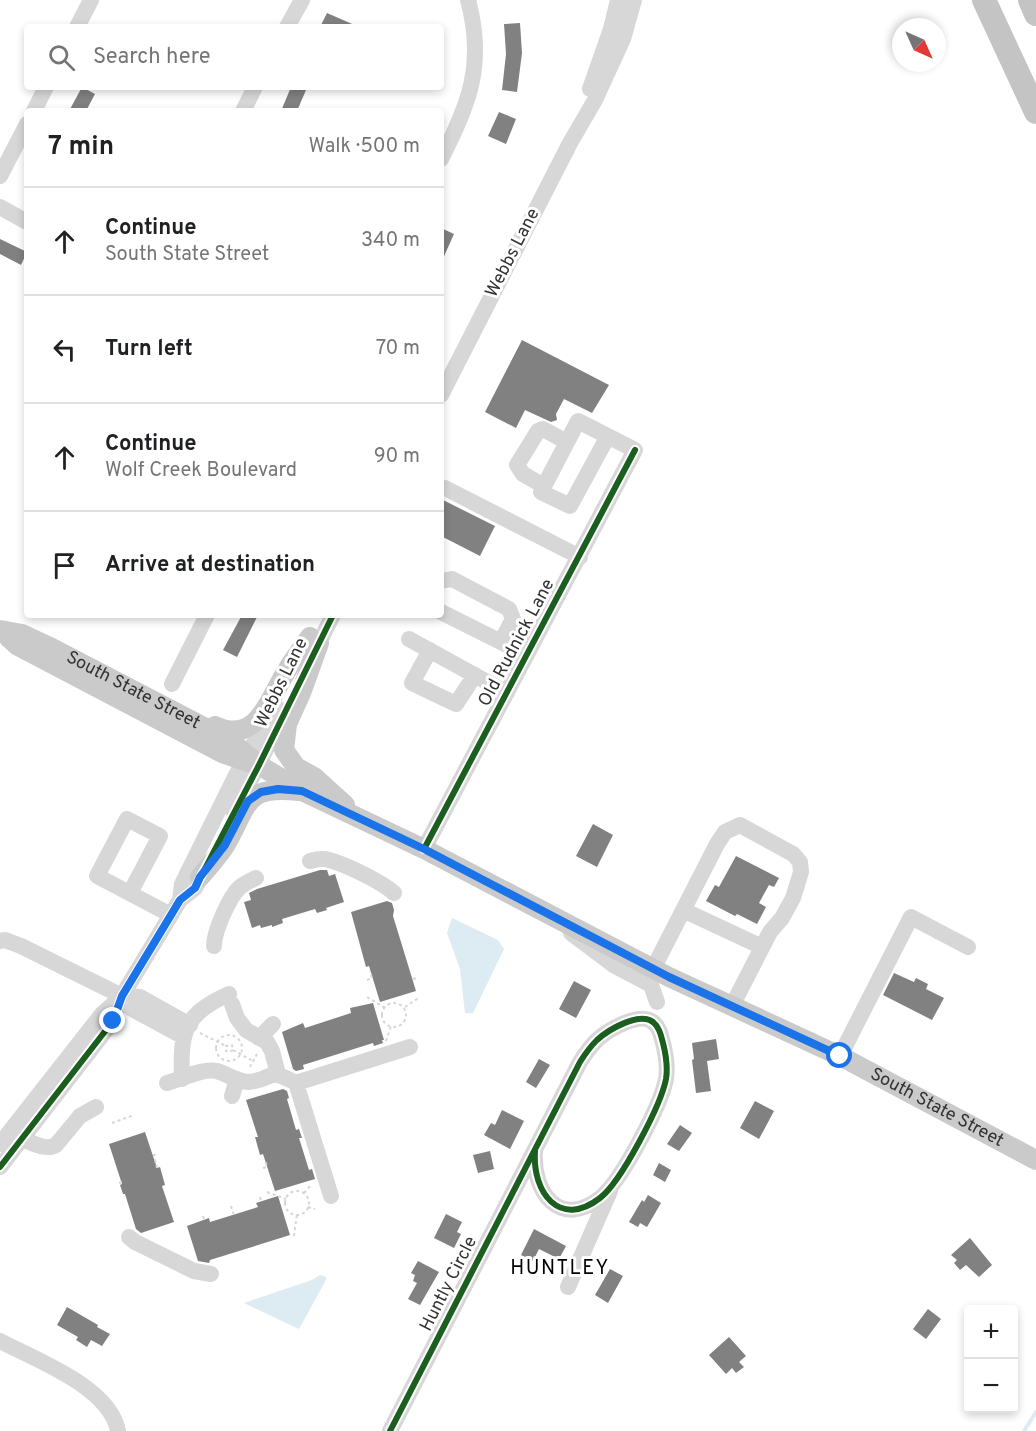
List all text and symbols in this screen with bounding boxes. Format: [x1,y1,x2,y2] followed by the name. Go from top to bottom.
[892,18,946,72] north arrow
[24,24,444,90] search box
[45,41,78,74] icon: search
[93,44,211,71] text: Search here
[48,131,114,164] text: 7 min
[308,134,420,160] text: Walk · 500 m
[481,205,545,301] street label: Webbs Lane
[105,215,196,242] text: Continue
[48,225,81,258] icon: ahead
[361,228,420,254] text: 340 m
[105,242,269,268] text: South State Street
[48,333,81,366] icon: left
[105,336,193,363] text: Turn left
[376,336,420,362] text: 70 m
[105,431,196,458] text: Continue
[48,441,81,474] icon: ahead
[374,444,420,470] text: 90 m
[105,458,297,484] text: Wolf Creek Boulevard
[48,549,81,582] icon: arrive
[105,552,315,579] text: Arrive at destination
[474,575,560,711] street label: Old Rudnick Lane
[250,634,314,732] street label: Webbs Lane
[62,646,204,735] street label: South State Street
[99,1007,125,1033] route end
[826,1042,852,1068] route start
[866,1063,1008,1152] street label: South State Street
[415,1233,483,1335] street label: Huntly Circle
[510,1256,610,1282] district label: HUNTLEY
[964,1305,1018,1413] map controls
[964,1305,1018,1359] button: +
[964,1359,1018,1413] button: −

